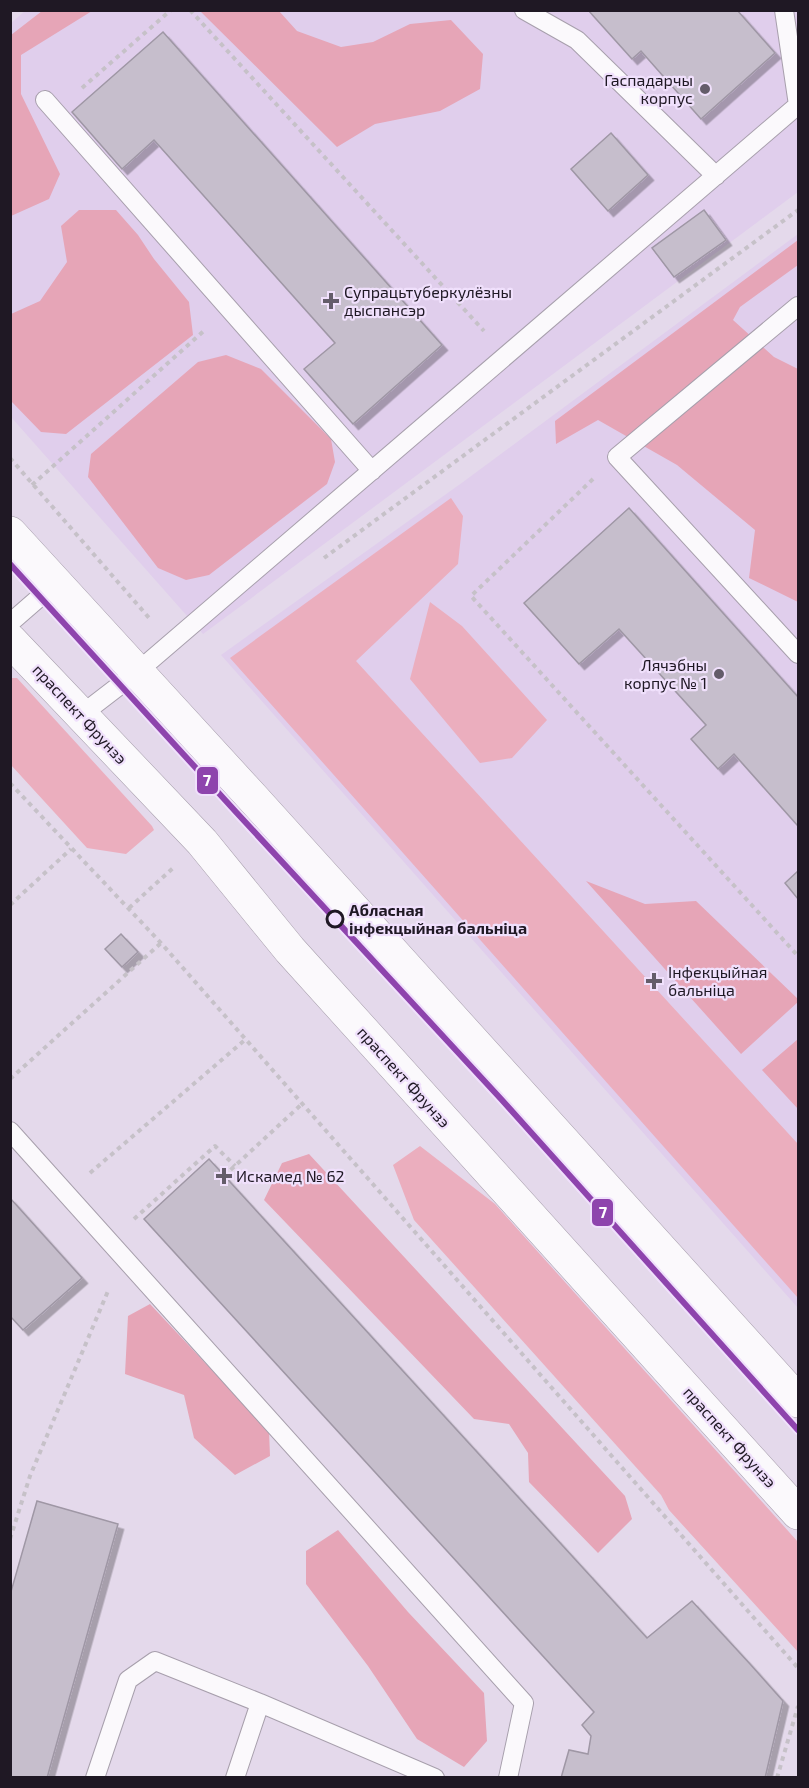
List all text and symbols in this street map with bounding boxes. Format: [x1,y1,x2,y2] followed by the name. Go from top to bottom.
[604,70,693,108] place label: Гаспадарчы корпус
[698,82,712,96] marker: Гаспадарчы корпус
[344,282,512,319] place label: Супрацьтуберкулёзны дыспансэр
[322,292,340,310] marker: Супрацьтуберкулёзны дыспансэр
[624,655,707,693] place label: Лячэбны корпус № 1
[29,660,131,768] street label: праспект Фрунзэ
[712,667,726,681] marker: Лячэбны корпус № 1
[196,766,219,795] line badge: 7
[203,770,212,789] text: 7
[349,900,527,937] place label: Абласная інфекцыйная бальніца
[326,910,344,928] marker: Абласная інфекцыйная бальніца
[668,962,768,999] place label: Інфекцыйная бальніца
[645,972,663,990] marker: Інфекцыйная бальніца
[353,1022,455,1132] street label: праспект Фрунзэ
[236,1166,345,1185] place label: Искамед № 62
[217,1169,231,1183] marker: Искамед № 62
[591,1198,614,1227] line badge: 7
[599,1202,608,1221] text: 7
[679,1382,781,1492] street label: праспект Фрунзэ

